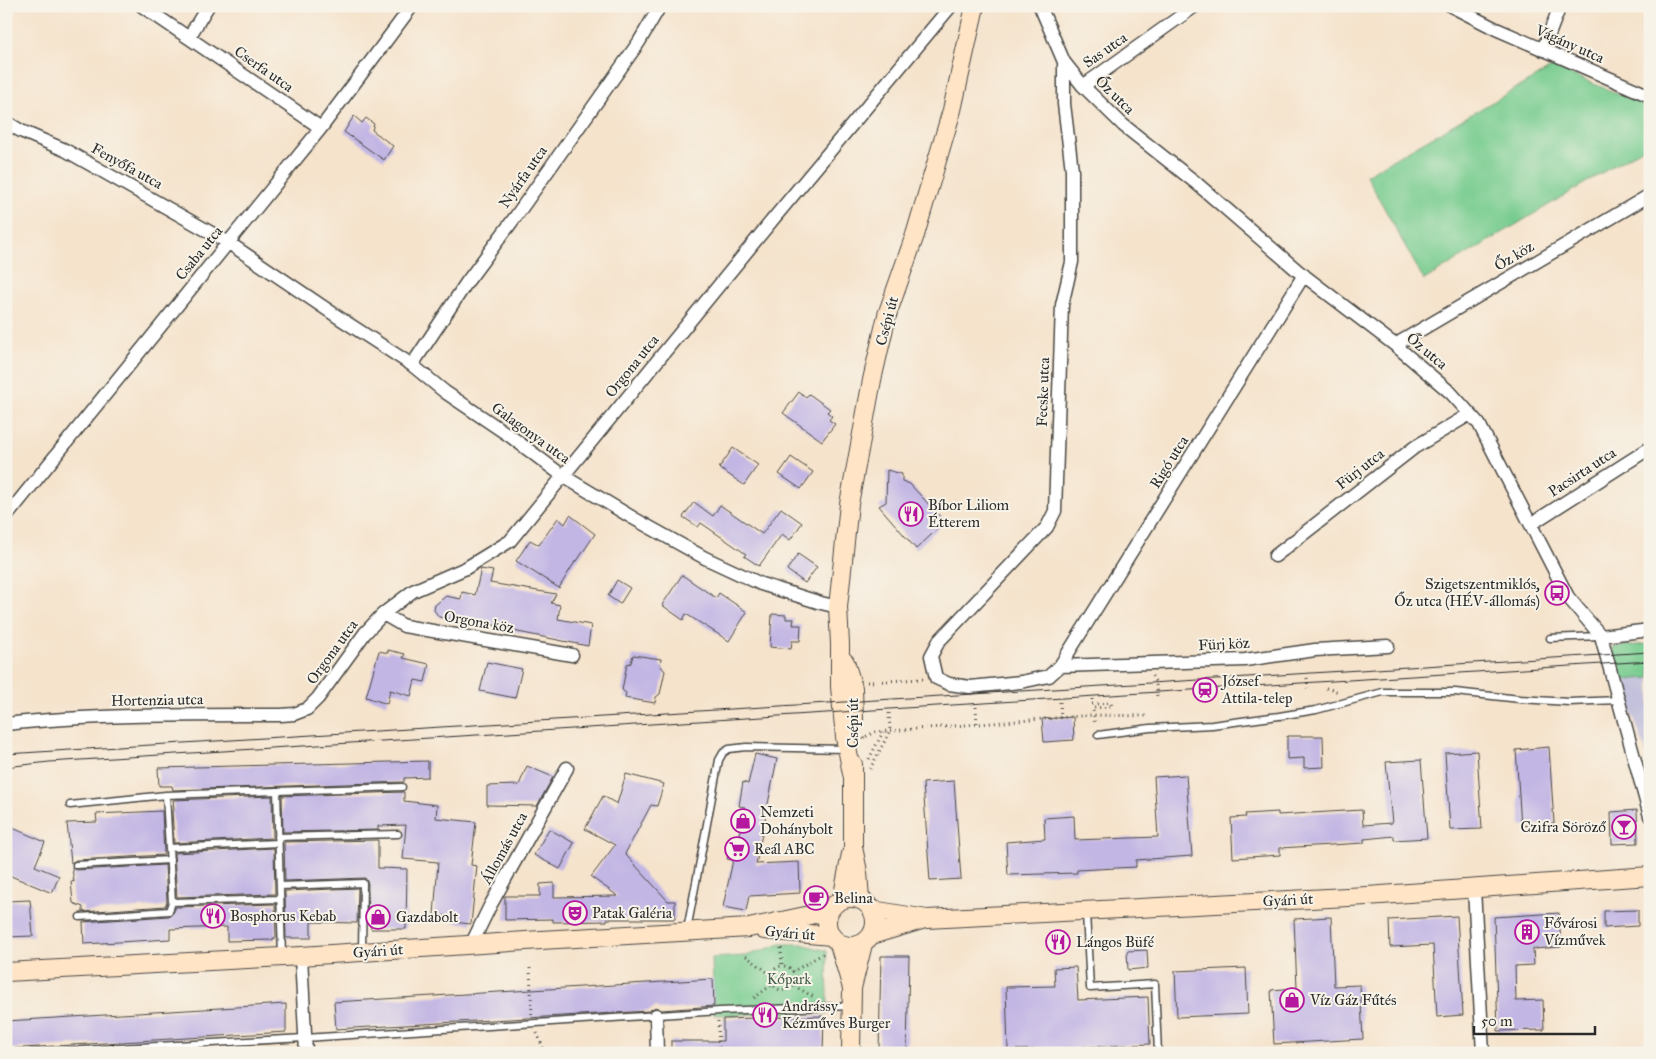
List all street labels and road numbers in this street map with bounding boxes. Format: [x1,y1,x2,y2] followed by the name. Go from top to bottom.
[1532,21,1608,67] street label: Vágány utca
[1080,28,1131,72] street label: Sas utca
[231,42,298,96] street label: Cserfa utca
[1092,71,1140,118] street label: Őz utca
[88,139,166,193] street label: Fenyőfa utca
[495,142,551,212] street label: Nyárfa utca
[172,222,227,284] street label: Csaba utca
[1490,236,1537,275] street label: Őz köz
[872,294,902,348] street label: Csépi út
[1403,328,1452,374] street label: Őz utca
[601,331,663,401] street label: Orgona utca
[1033,356,1053,427] street label: Fecske utca
[488,398,574,468] street label: Galagonya utca
[1146,432,1192,492] street label: Rigó utca
[1545,443,1620,501] street label: Pacsirta utca
[1332,444,1388,493] street label: Fürj utca
[443,607,515,637] street label: Orgona köz
[303,616,362,688] street label: Orgona utca
[1198,634,1250,654] street label: Fürj köz
[111,690,204,710] street label: Hortenzia utca
[844,697,862,748] street label: Csépi út
[476,808,531,888] street label: Állomás utca
[1262,890,1314,910] street label: Gyári út
[764,922,817,944] street label: Gyári út
[352,940,405,962] street label: Gyári út

